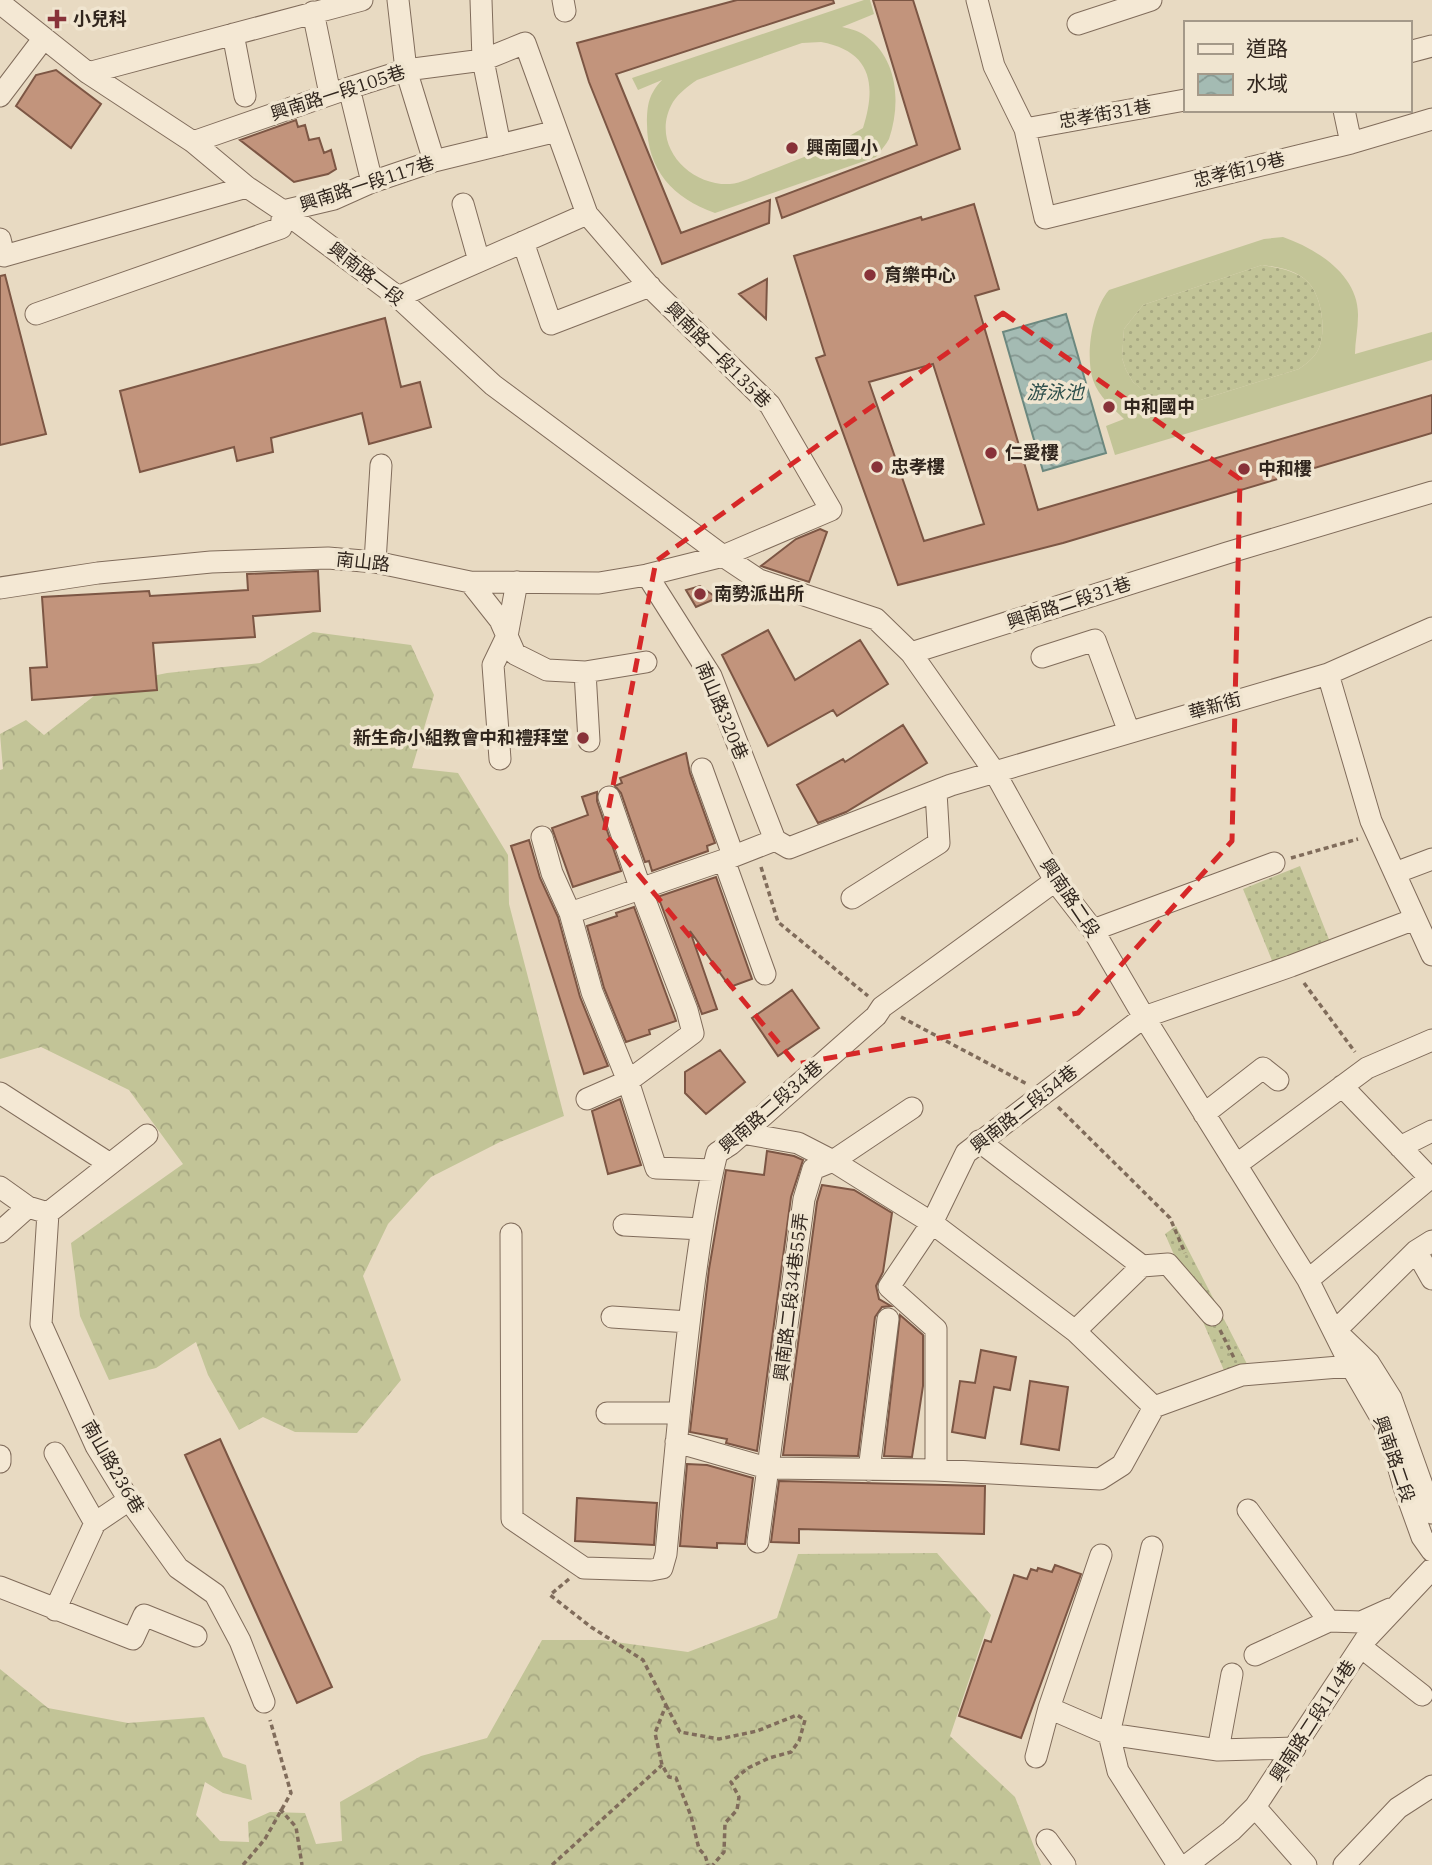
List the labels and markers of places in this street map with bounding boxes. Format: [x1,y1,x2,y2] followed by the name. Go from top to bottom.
[73,7,127,30] place label: 小兒科
[47,9,67,29] marker: 小兒科
[806,136,878,159] place label: 興南國小
[784,140,800,156] marker: 興南國小
[884,263,956,286] place label: 育樂中心
[862,267,878,283] marker: 育樂中心
[1123,395,1195,418] place label: 中和國中
[1101,399,1117,415] marker: 中和國中
[1005,441,1059,464] place label: 仁愛樓
[983,445,999,461] marker: 仁愛樓
[891,455,945,478] place label: 忠孝樓
[1258,457,1312,480] place label: 中和樓
[869,459,885,475] marker: 忠孝樓
[1236,461,1252,477] marker: 中和樓
[714,582,804,605] place label: 南勢派出所
[692,586,708,602] marker: 南勢派出所
[353,726,569,749] place label: 新生命小組教會中和禮拜堂
[575,730,591,746] marker: 新生命小組教會中和禮拜堂

